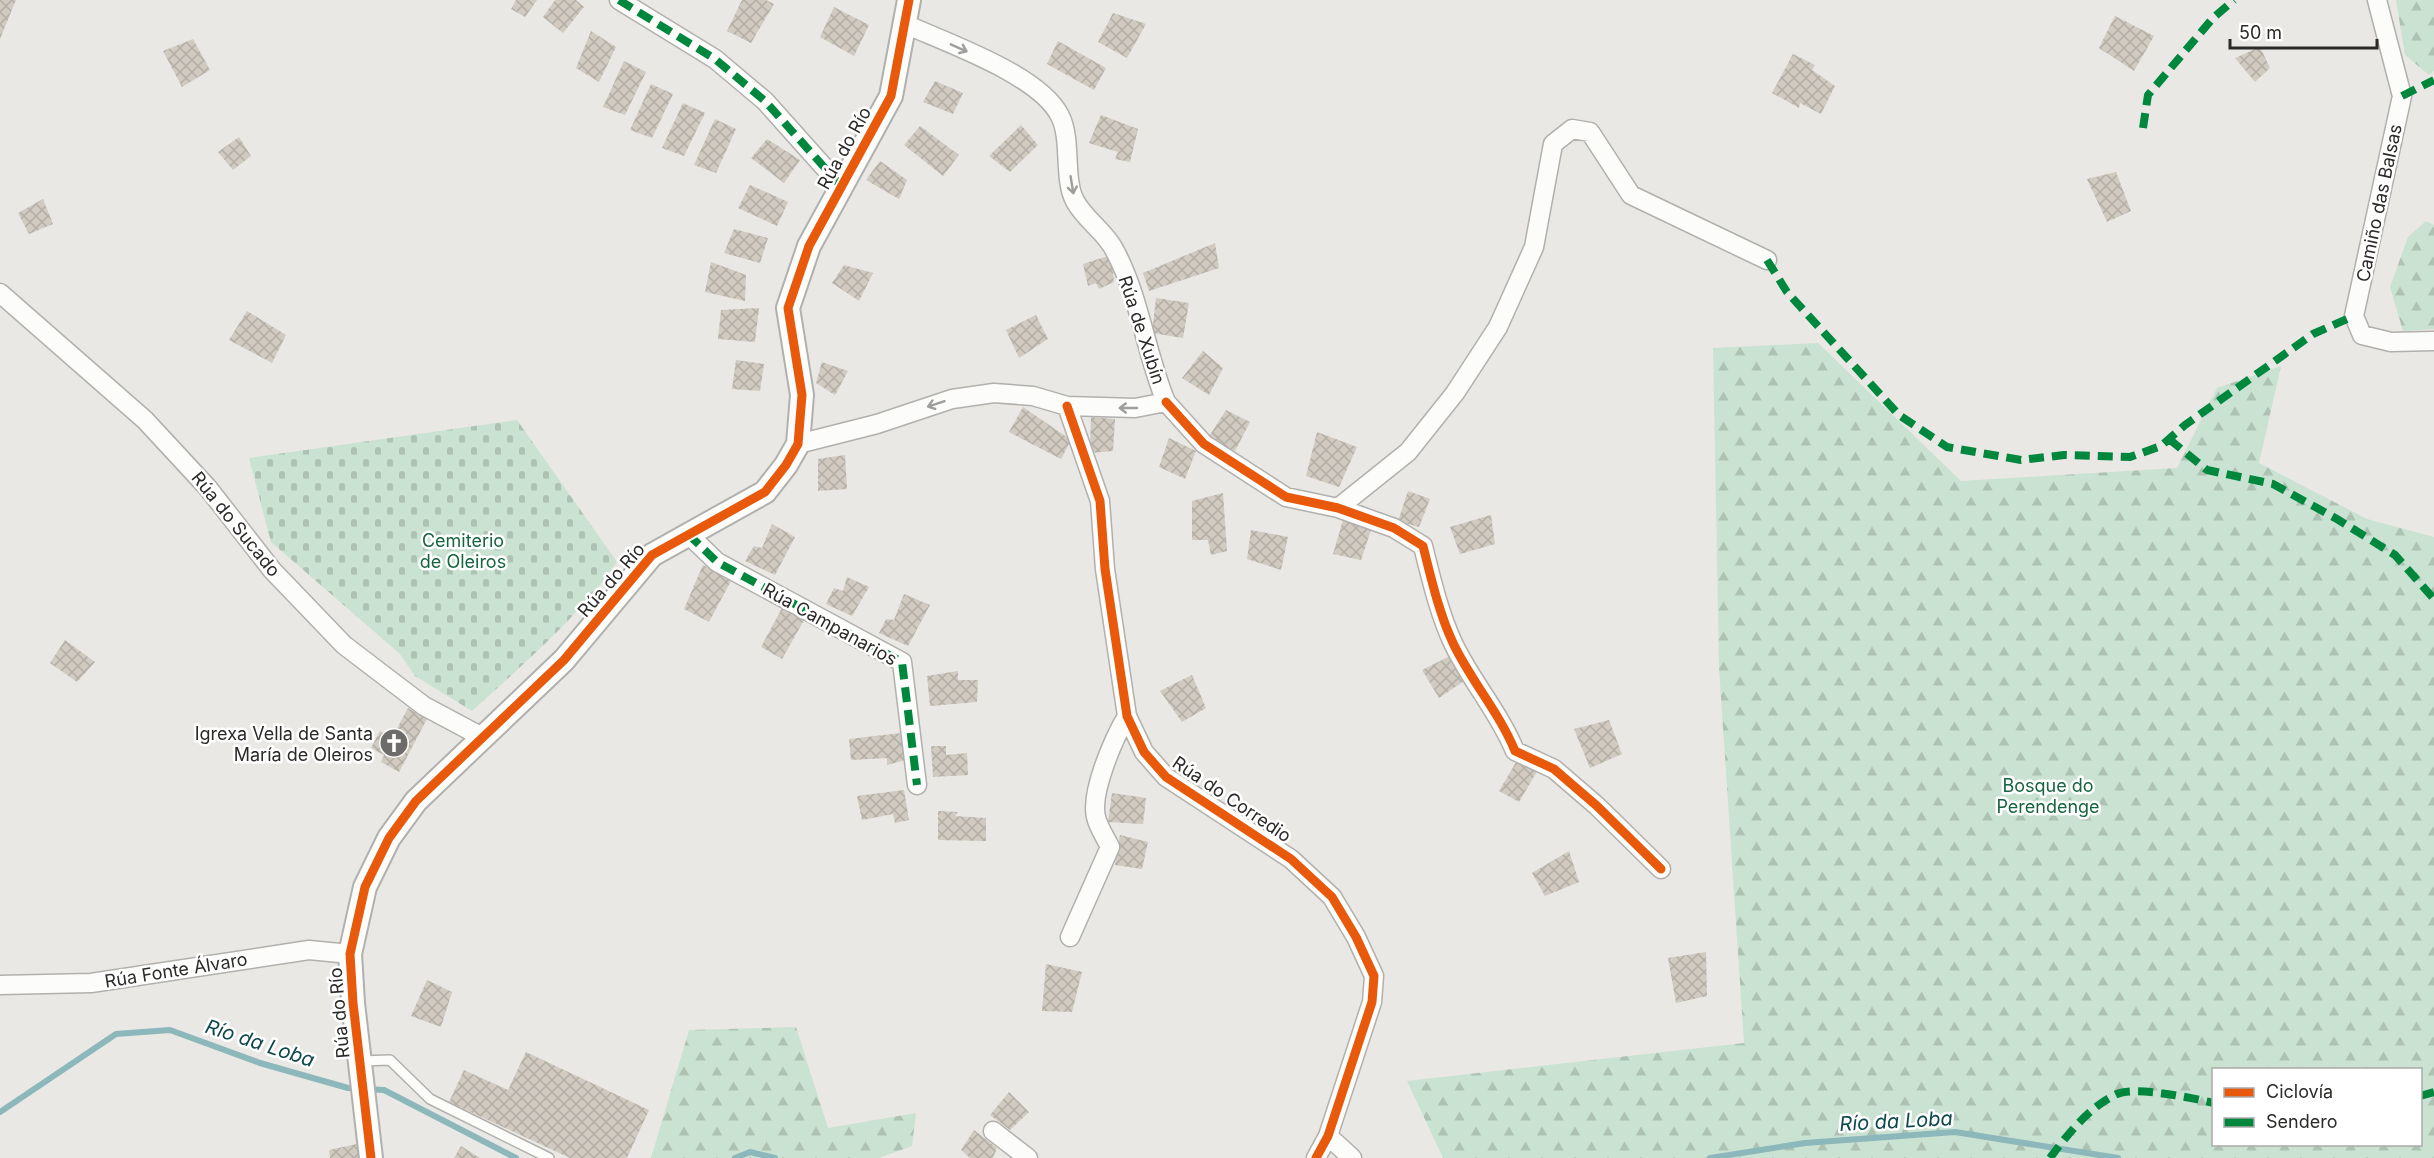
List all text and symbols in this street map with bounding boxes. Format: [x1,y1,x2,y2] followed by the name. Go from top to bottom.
[2230,12,2377,50] scale bar
[2239,22,2282,43] text: 50 m
[949,43,968,54] one-way arrow
[813,103,875,193] street label: Rúa do Río
[2352,122,2406,284] street label: Camiño das Balsas
[1067,175,1078,195] one-way arrow
[1115,273,1169,387] street label: Rúa de Xubín
[927,400,946,411] one-way arrow
[1119,402,1138,414] one-way arrow
[187,467,285,581] street label: Rúa do Sucado
[420,530,506,572] park label: Cemiterio de Oleiros
[573,539,649,621] street label: Rúa do Río
[759,578,901,670] street label: Rúa Campanarios
[195,723,373,765] place label: Igrexa Vella de Santa María de Oleiros
[378,727,410,759] church icon: Igrexa Vella de Santa María de Oleiros
[1169,752,1295,846] street label: Rúa do Corredio
[1996,775,2100,817] park label: Bosque do Perendenge
[103,947,249,992] street label: Rúa Fonte Álvaro
[325,967,353,1059] street label: Rúa do Río
[202,1014,318,1072] water label: Río da Loba
[2212,1068,2422,1146] legend
[2266,1081,2333,1102] text: Ciclovía
[1839,1106,1953,1136] water label: Río da Loba
[2266,1111,2337,1132] text: Sendero

